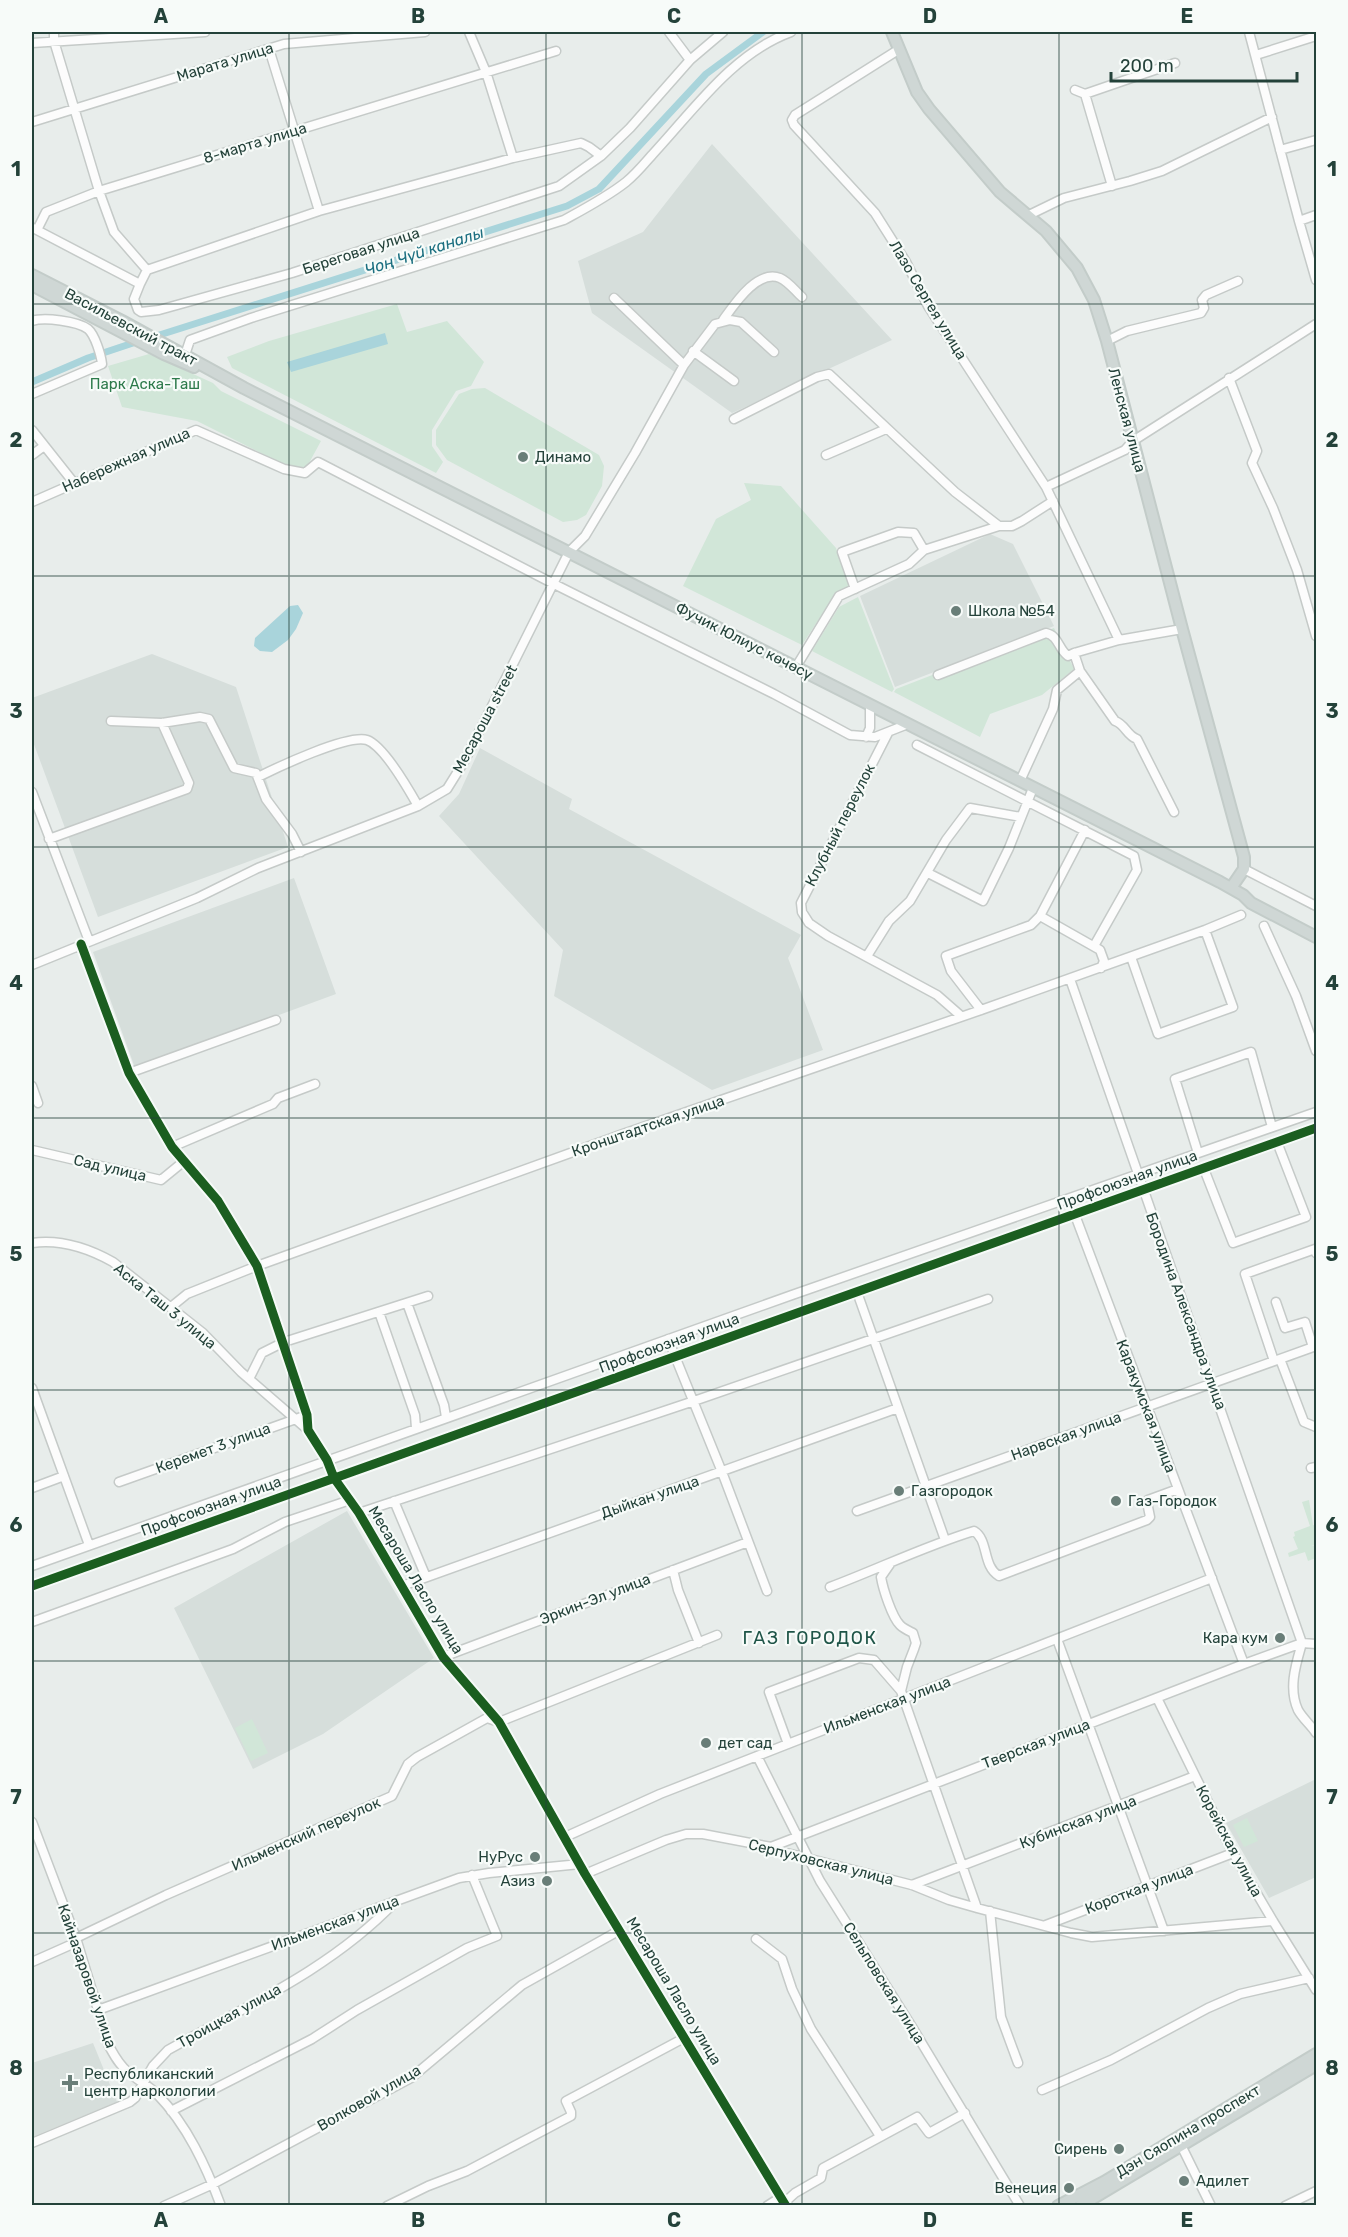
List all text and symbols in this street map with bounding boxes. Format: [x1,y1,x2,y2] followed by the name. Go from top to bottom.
[154,4,169,28] text: A
[411,4,425,28] text: B
[667,4,681,28] text: C
[923,4,937,28] text: D
[1181,4,1193,28] text: E
[174,39,276,85] street label: Марата улица
[1111,45,1297,83] scale bar
[1120,55,1174,77] text: 200 m
[201,119,309,167] street label: 8-марта улица
[11,157,21,181] text: 1
[1327,157,1337,181] text: 1
[362,223,486,279] water label: Чоң Чүй каналы
[300,224,422,278] street label: Береговая улица
[885,237,971,363] street label: Лазо Сергея улица
[62,284,201,370] street label: Васильевский тракт
[1104,366,1150,474] street label: Ленская улица
[90,375,200,393] park label: Парк Аска-Таш
[59,424,193,496] street label: Набережная улица
[10,428,23,452] text: 2
[1326,428,1339,452] text: 2
[535,448,591,466] place label: Динамо
[516,450,530,464] marker: Динамо
[672,599,816,683] street label: Фучик Юлиус көчөсү
[968,602,1055,620] place label: Школа №54
[949,604,963,618] marker: Школа №54
[449,662,521,776] street label: Месароша street
[9,699,23,723] text: 3
[1325,699,1339,723] text: 3
[801,761,879,889] street label: Клубный переулок
[9,971,23,995] text: 4
[1325,971,1339,995] text: 4
[569,1091,727,1161] street label: Кронштадтская улица
[1054,1146,1200,1214] street label: Профсоюзная улица
[72,1151,148,1185] street label: Сад улица
[1142,1210,1230,1412] street label: Бородина Александра улица
[10,1242,23,1266] text: 5
[1326,1242,1339,1266] text: 5
[110,1259,220,1353] street label: Аска Таш 3 улица
[596,1309,742,1377] street label: Профсоюзная улица
[1112,1337,1180,1475] street label: Каракумская улица
[1008,1408,1124,1464] street label: Нарвская улица
[153,1419,273,1477] street label: Керемет 3 улица
[138,1472,284,1540] street label: Профсоюзная улица
[599,1472,701,1522] street label: Дыйкан улица
[911,1482,993,1500] place label: Газгородок
[892,1484,906,1498] marker: Газгородок
[1128,1492,1217,1510] place label: Газ-Городок
[1109,1494,1123,1508] marker: Газ-Городок
[365,1503,467,1657] street label: Месароша Ласло улица
[9,1513,23,1537] text: 6
[1325,1513,1339,1537] text: 6
[537,1570,653,1628] street label: Эркин-Эл улица
[742,1627,878,1649] district label: ГАЗ ГОРОДОК
[1203,1629,1268,1647] place label: Кара кум
[1273,1631,1287,1645] marker: Кара кум
[821,1672,953,1738] street label: Ильменская улица
[980,1715,1092,1773] street label: Тверская улица
[718,1734,772,1752] place label: дет сад
[699,1736,713,1750] marker: дет сад
[1192,1782,1266,1900] street label: Корейская улица
[10,1785,22,1809] text: 7
[1326,1785,1338,1809] text: 7
[1017,1791,1139,1853] street label: Кубинская улица
[229,1793,383,1875] street label: Ильменский переулок
[746,1835,896,1889] street label: Серпуховская улица
[478,1848,523,1866] place label: НуРус
[528,1850,542,1864] marker: НуРус
[1082,1860,1196,1918] street label: Короткая улица
[500,1872,535,1890] place label: Азиз
[540,1874,554,1888] marker: Азиз
[269,1892,401,1954] street label: Ильменская улица
[54,1902,120,2050] street label: Кайназаровой улица
[623,1914,725,2068] street label: Месароша Ласло улица
[839,1919,929,2047] street label: Сельповская улица
[174,1980,284,2052] street label: Троицкая улица
[9,2056,23,2080] text: 8
[1325,2056,1339,2080] text: 8
[314,2061,424,2135] street label: Волковой улица
[84,2065,216,2100] place label: Республиканский центр наркологии
[61,2074,79,2092] marker: Республиканский центр наркологии
[1113,2081,1264,2181] street label: Дэн Сяопина проспект
[1054,2140,1107,2158] place label: Сирень
[1112,2142,1126,2156] marker: Сирень
[1196,2172,1249,2190] place label: Адилет
[1177,2174,1191,2188] marker: Адилет
[994,2179,1057,2197] place label: Венеция
[1062,2181,1076,2195] marker: Венеция
[154,2208,169,2232] text: A
[411,2208,425,2232] text: B
[667,2208,681,2232] text: C
[923,2208,937,2232] text: D
[1181,2208,1193,2232] text: E

